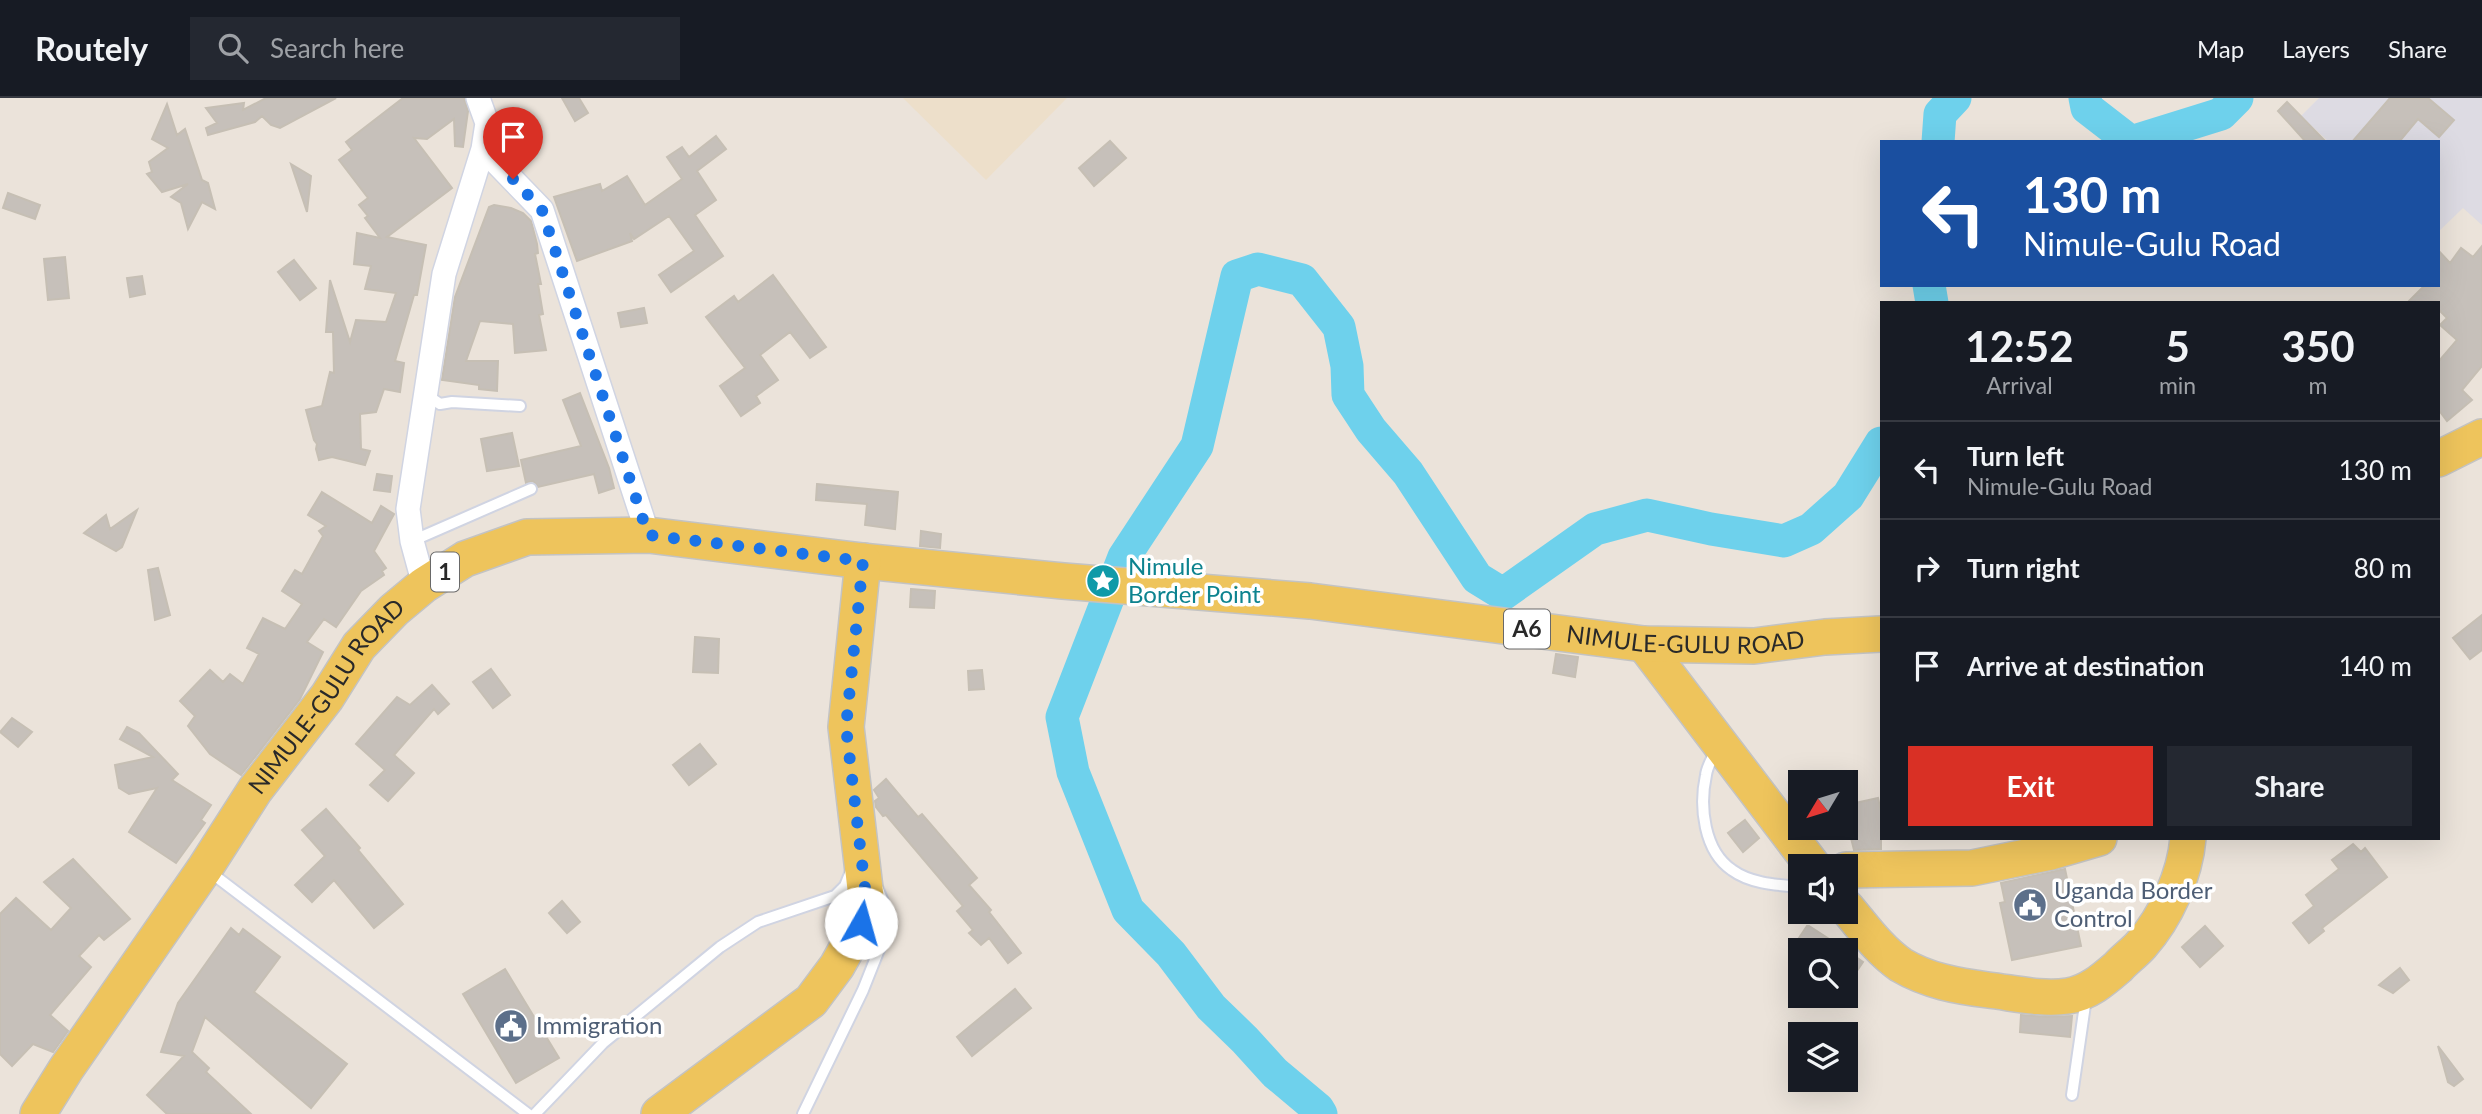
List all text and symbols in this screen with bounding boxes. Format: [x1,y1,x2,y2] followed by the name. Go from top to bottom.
[190,17,680,80] search box
[35,28,148,68] text: Routely
[214,29,252,67] icon: search
[270,32,404,64] text: Search here
[2197,34,2244,63] text: Map
[2282,34,2350,63] text: Layers
[2388,34,2447,63] text: Share
[483,107,543,179] pin
[494,118,532,156] icon: arrive
[2023,165,2161,223] text: 130 m
[1908,168,1999,259] icon: left
[2023,224,2281,263] text: Nimule-Gulu Road
[1965,321,2074,371] text: 12:52
[2165,321,2190,371] text: 5
[2282,321,2355,371] text: 350
[1986,371,2053,399] text: Arrival
[2159,371,2196,399] text: min
[2309,371,2328,399] text: m
[1967,440,2064,472] text: Turn left
[1908,451,1946,489] icon: left
[2339,454,2412,486] text: 130 m
[1967,472,2152,500] text: Nimule-Gulu Road
[1908,549,1946,587] icon: right
[1128,551,1261,608] place label: Nimule Border Point
[431,552,459,592] road number: 1
[1967,552,2080,584] text: Turn right
[2354,552,2412,584] text: 80 m
[1084,562,1122,600] place icon: Nimule Border Point
[241,592,410,799] street label: NIMULE-GULU ROAD
[1504,610,1550,649] road number: A6
[1565,618,1806,659] street label: NIMULE-GULU ROAD
[1908,647,1946,685] icon: arrive
[1967,650,2204,682] text: Arrive at destination
[2339,650,2412,682] text: 140 m
[1908,746,2153,826] button: Exit
[2167,746,2412,826] button: Share
[1788,770,1858,840] north arrow
[1788,770,1858,1092] map controls
[1788,854,1858,924] button: sound
[2054,875,2213,932] place label: Uganda Border Control
[824,886,898,960] position arrow
[2011,886,2049,924] public building icon: Uganda Border Control
[1788,938,1858,1008] button: search
[492,1007,530,1045] public building icon: Immigration
[536,1010,662,1039] place label: Immigration
[1788,1022,1858,1092] button: layers

